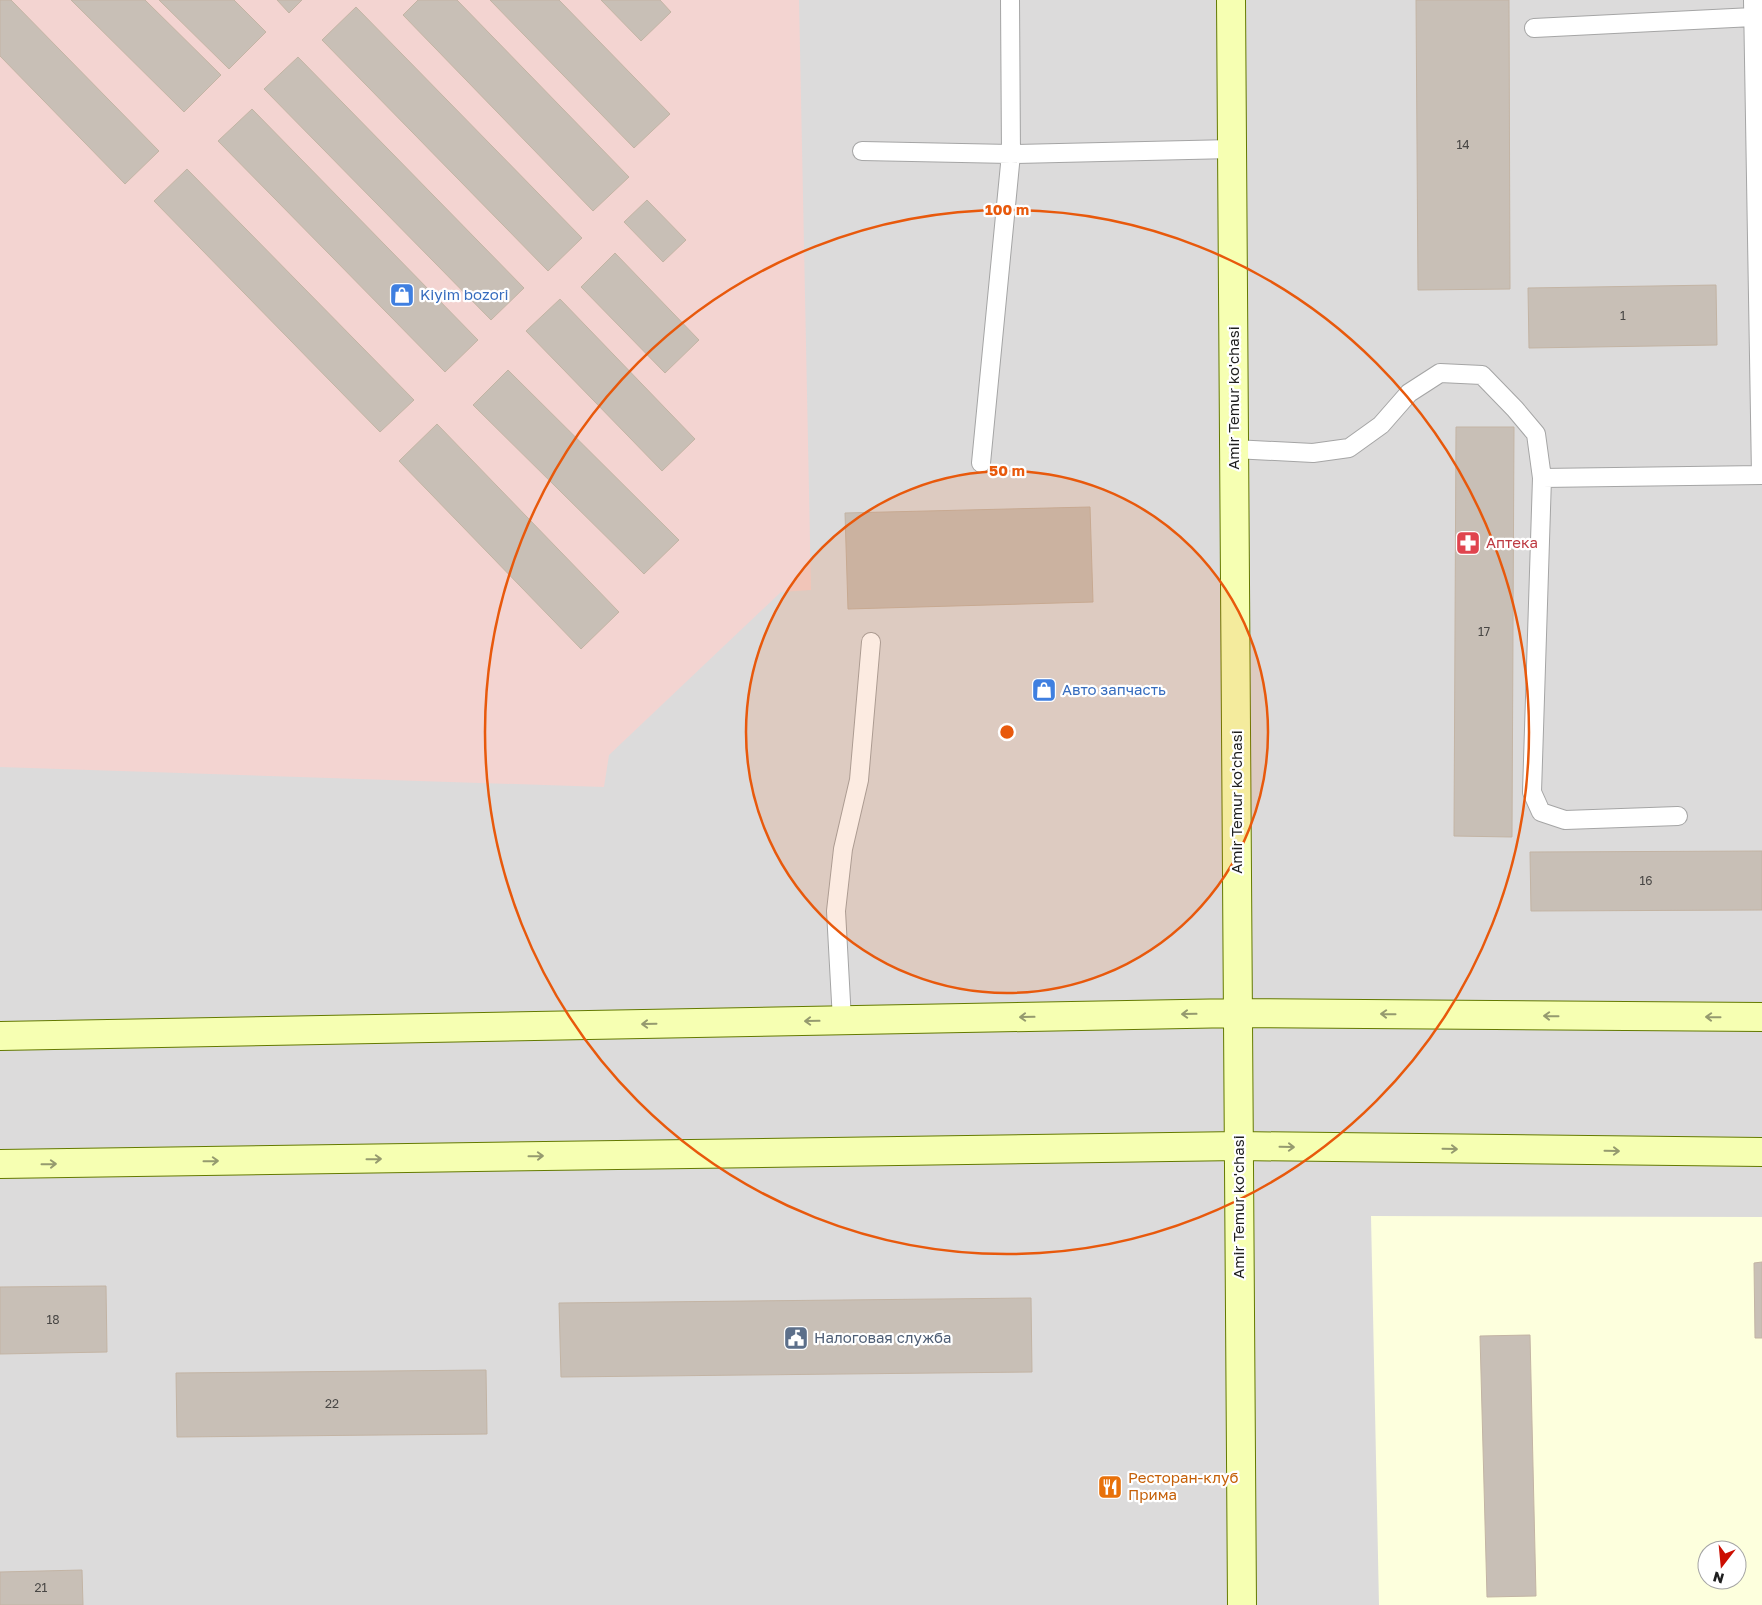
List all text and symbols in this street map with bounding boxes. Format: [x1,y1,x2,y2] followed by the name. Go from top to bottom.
[1456,137,1470,152] house number: 14
[985,200,1029,218] text: 100 m
[389,282,415,308] shop icon: Kiyim bozori
[420,285,509,303] place label: Kiyim bozori
[1620,308,1626,323] house number: 1
[1224,326,1242,470] street label: Amir Temur ko'chasi
[989,461,1025,479] text: 50 m
[1455,530,1481,556] pharmacy icon: Аптека
[1486,533,1538,551] place label: Аптека
[1478,624,1490,639] house number: 17
[1031,677,1057,703] shop icon: Авто запчасть
[1062,680,1166,698] place label: Авто запчасть
[998,723,1016,741] centre of rings
[1227,730,1245,874] street label: Amir Temur ko'chasi
[1639,873,1653,888] house number: 16
[1182,1009,1198,1018] one-way arrow
[1381,1009,1397,1019] one-way arrow
[1543,1011,1560,1021] one-way arrow
[1019,1012,1035,1021] one-way arrow
[1706,1012,1722,1022] one-way arrow
[804,1016,820,1025] one-way arrow
[642,1019,658,1028] one-way arrow
[1229,1135,1247,1279] street label: Amir Temur ko'chasi
[1279,1142,1295,1152] one-way arrow
[1442,1144,1458,1154] one-way arrow
[1604,1146,1620,1156] one-way arrow
[528,1152,544,1161] one-way arrow
[365,1154,381,1164] one-way arrow
[202,1156,219,1166] one-way arrow
[40,1159,56,1168] one-way arrow
[46,1312,60,1327] house number: 18
[783,1325,809,1351] public building icon: Налоговая служба
[814,1328,951,1346] place label: Налоговая служба
[325,1396,339,1411] house number: 22
[1128,1468,1238,1503] place label: Ресторан-клуб Прима
[1097,1474,1123,1500] restaurant icon: Ресторан-клуб Прима
[1697,1540,1747,1590] north arrow
[1711,1568,1726,1588] text: N
[35,1580,48,1595] house number: 21

